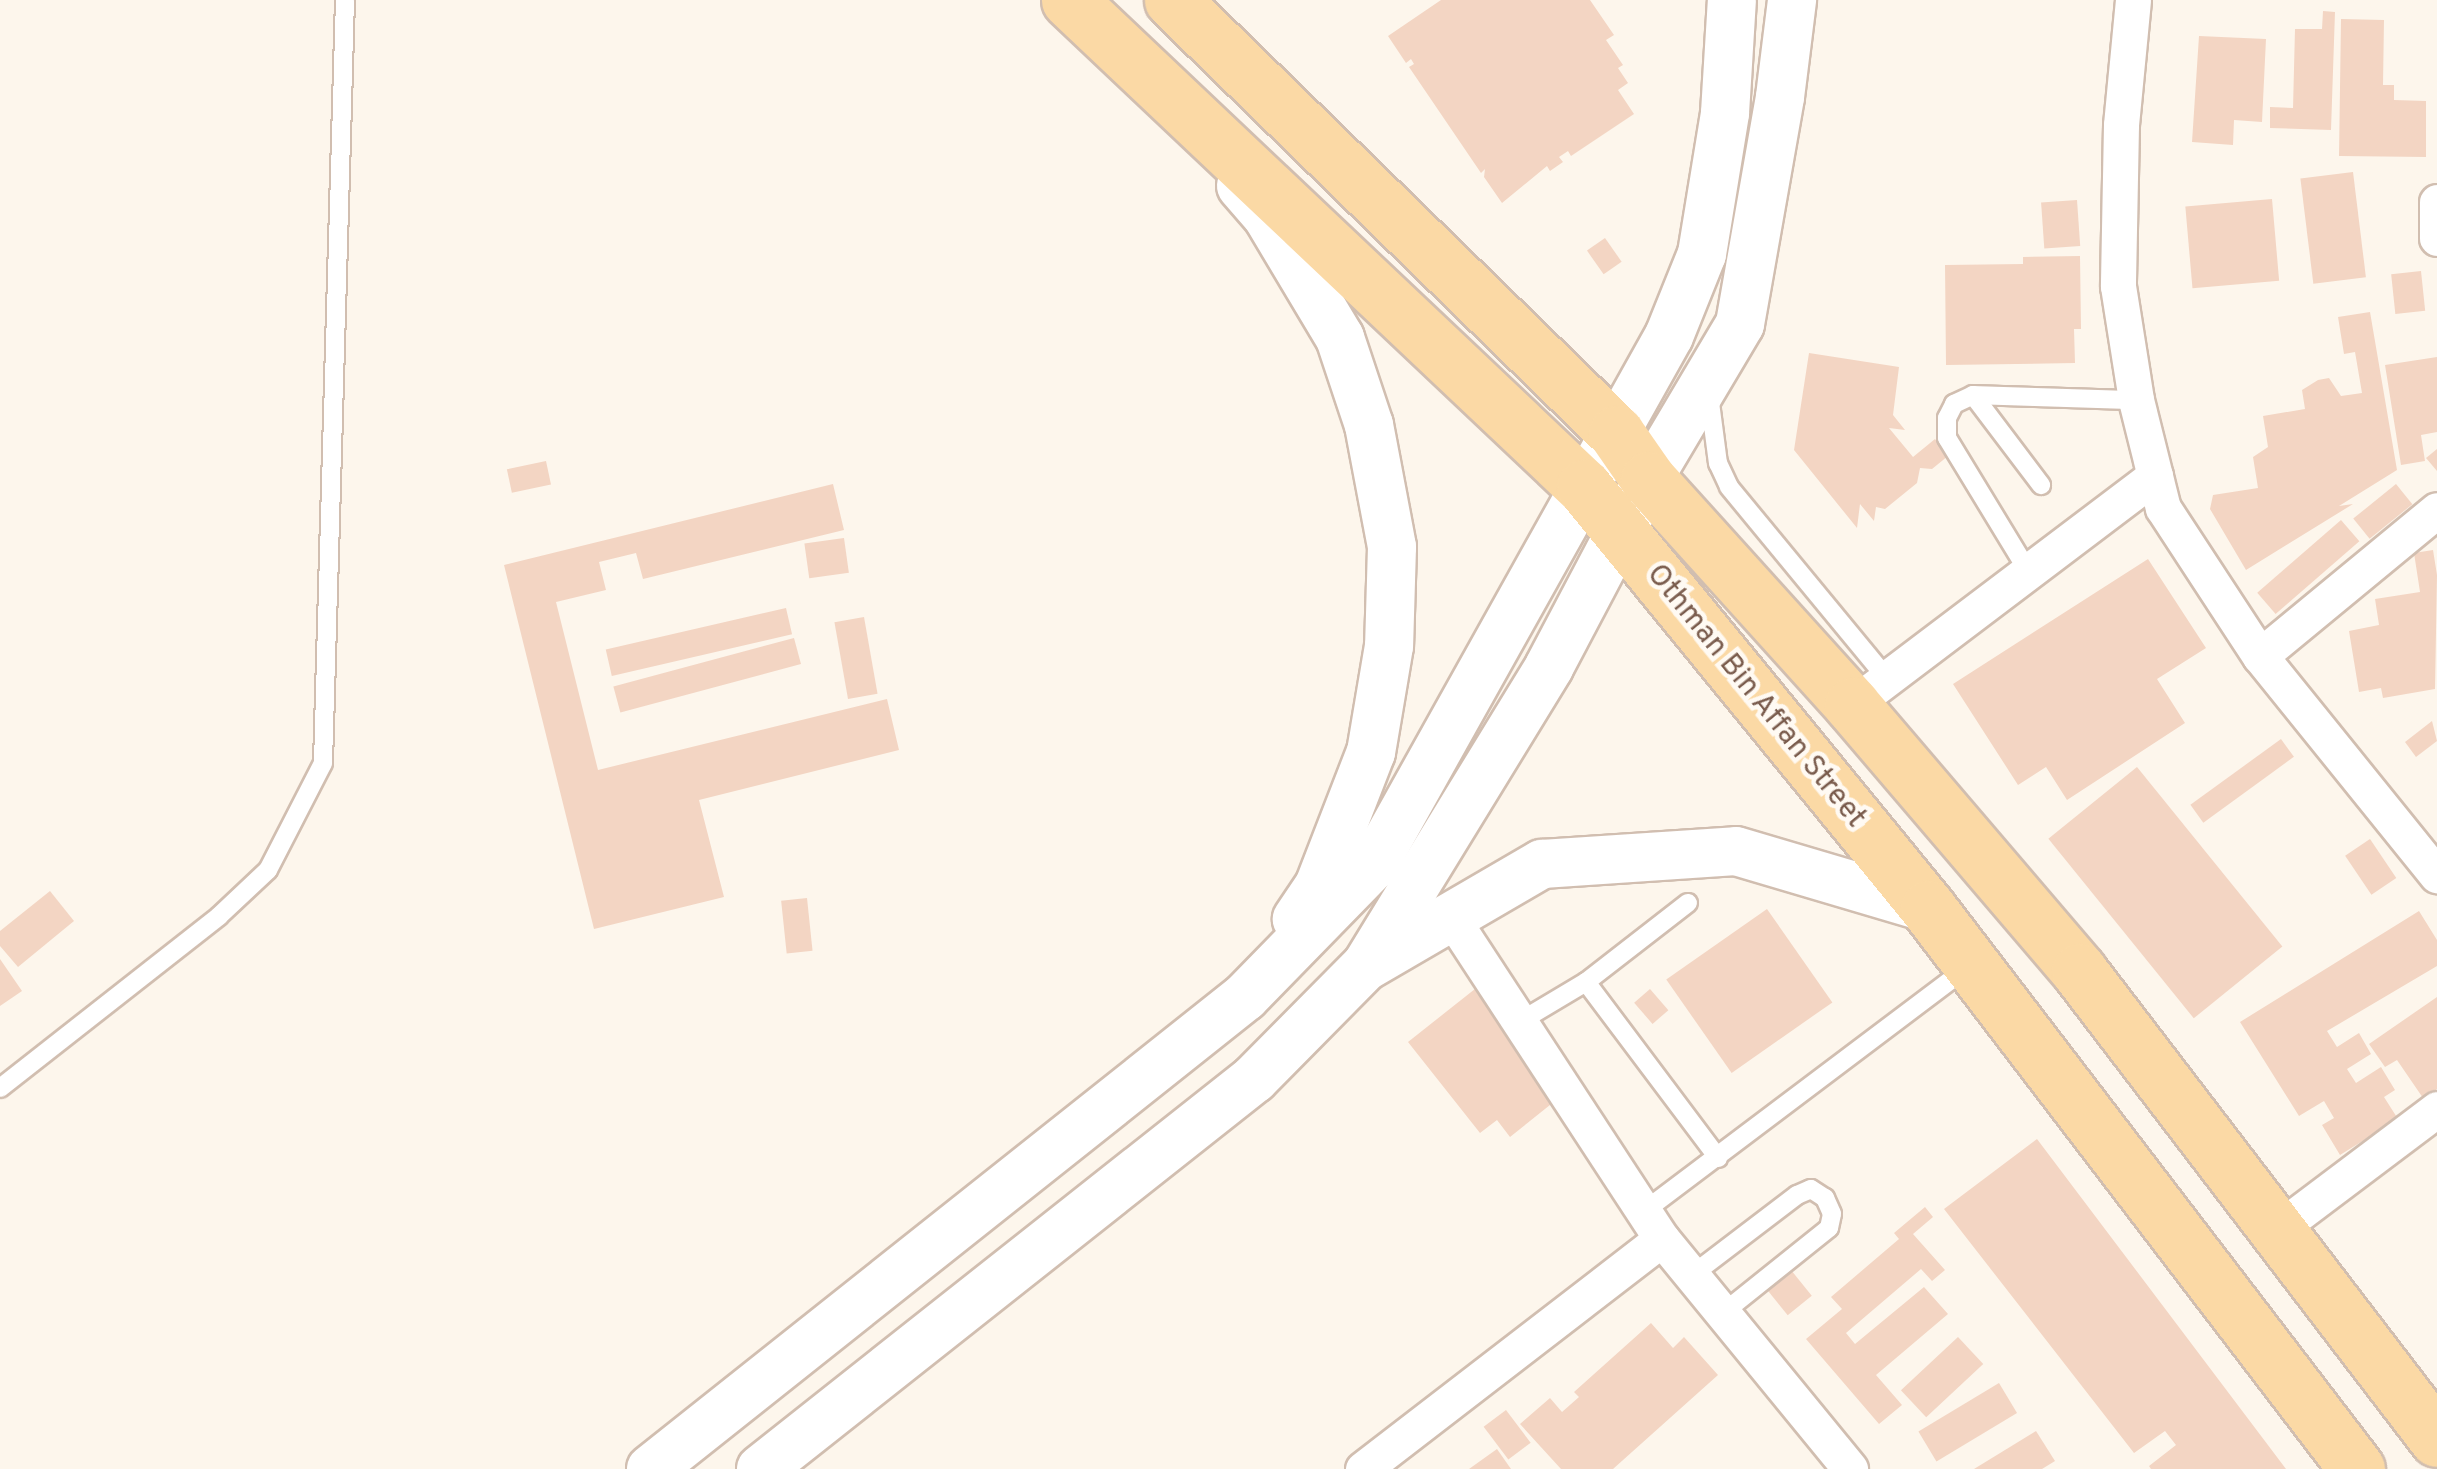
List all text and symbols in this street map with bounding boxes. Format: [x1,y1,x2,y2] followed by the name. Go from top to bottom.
[1637,557,1873,837] street label: Othman Bin Affan Street

